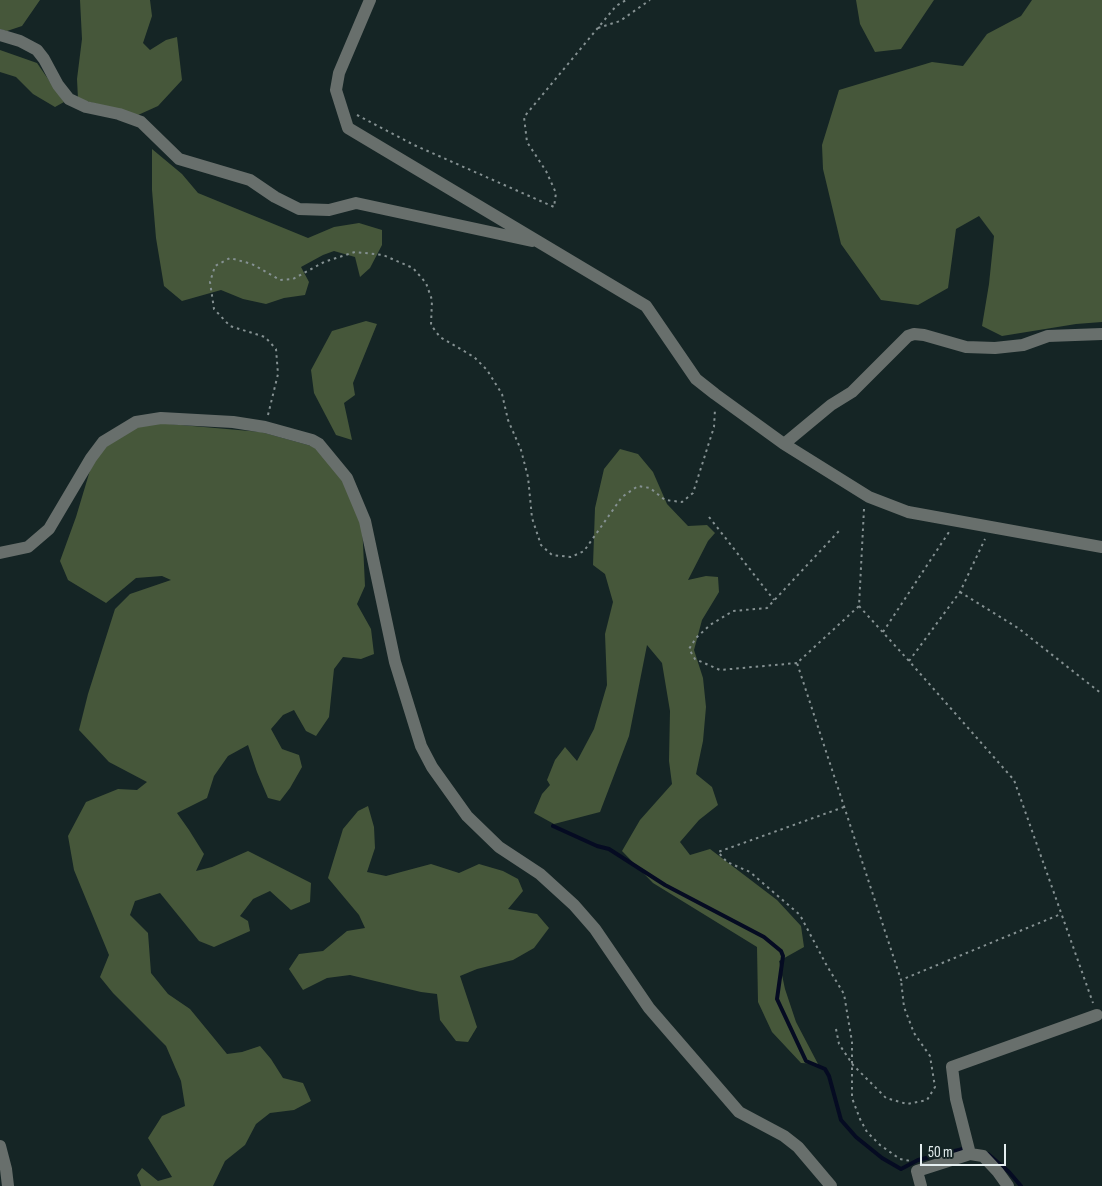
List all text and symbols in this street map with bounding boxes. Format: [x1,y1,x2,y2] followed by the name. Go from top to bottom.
[922,1134,1008,1166] scale bar
[928,1143,953,1162] text: 50 m

